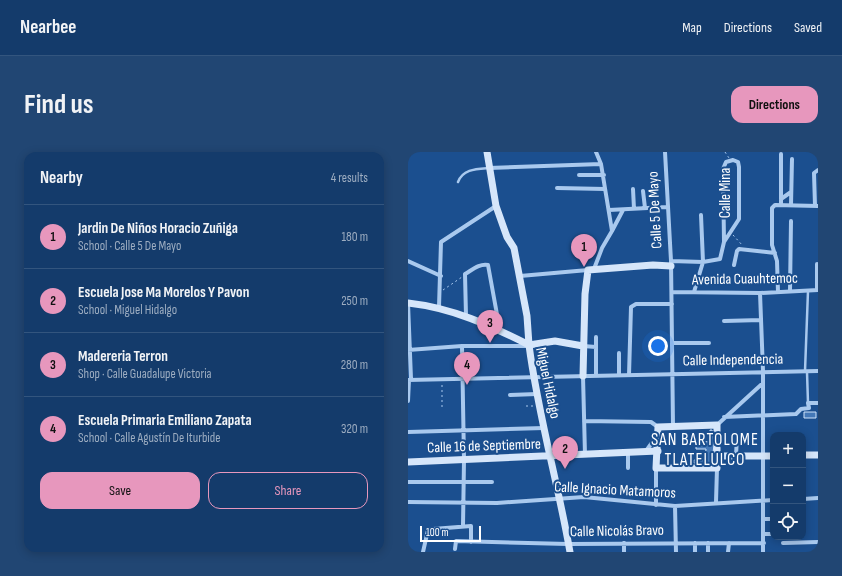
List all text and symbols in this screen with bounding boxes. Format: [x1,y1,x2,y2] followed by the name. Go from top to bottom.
[20,16,76,39] text: Nearbee
[682,19,702,36] text: Map
[724,19,772,36] text: Directions
[794,19,822,36] text: Saved
[731,86,818,123] button: Directions
[24,88,93,121] text: Find us
[716,167,735,218] street label: Calle Mina
[40,168,83,188] text: Nearby
[331,170,368,186] text: 4 results
[643,171,667,249] street label: Calle 5 De Mayo
[78,219,238,238] text: Jardin De Niños Horacio Zuñiga
[50,229,56,245] text: 1
[342,229,368,245] text: 180 m
[571,234,597,267] pin: 1
[78,238,181,254] text: School · Calle 5 De Mayo
[691,269,798,289] street label: Avenida Cuauhtemoc
[78,283,249,302] text: Escuela Jose Ma Morelos Y Pavon
[50,293,56,309] text: 2
[341,293,368,309] text: 250 m
[78,302,177,318] text: School · Miguel Hidalgo
[477,310,503,343] pin: 3
[648,336,668,356] your location
[531,346,565,420] street label: Miguel Hidalgo
[78,347,168,366] text: Madereria Terron
[683,350,784,370] street label: Calle Independencia
[454,352,480,385] pin: 4
[50,357,56,373] text: 3
[341,357,368,373] text: 280 m
[78,366,212,382] text: Shop · Calle Guadalupe Victoria
[78,411,252,430] text: Escuela Primaria Emiliano Zapata
[50,421,56,437] text: 4
[341,421,368,437] text: 320 m
[78,430,220,446] text: School · Calle Agustín De Iturbide
[651,430,759,470] district label: SAN BARTOLOME TLATELULCO
[770,432,806,540] map controls
[770,432,806,468] button: +
[427,435,541,457] street label: Calle 16 de Septiembre
[552,436,578,469] pin: 2
[770,468,806,504] button: −
[40,472,200,509] button: Save
[208,472,368,509] button: Share
[554,477,676,503] street label: Calle Ignacio Matamoros
[770,504,806,540] button: locate
[570,521,664,541] street label: Calle Nicolás Bravo
[420,524,481,543] scale bar
[426,526,448,539] text: 100 m

